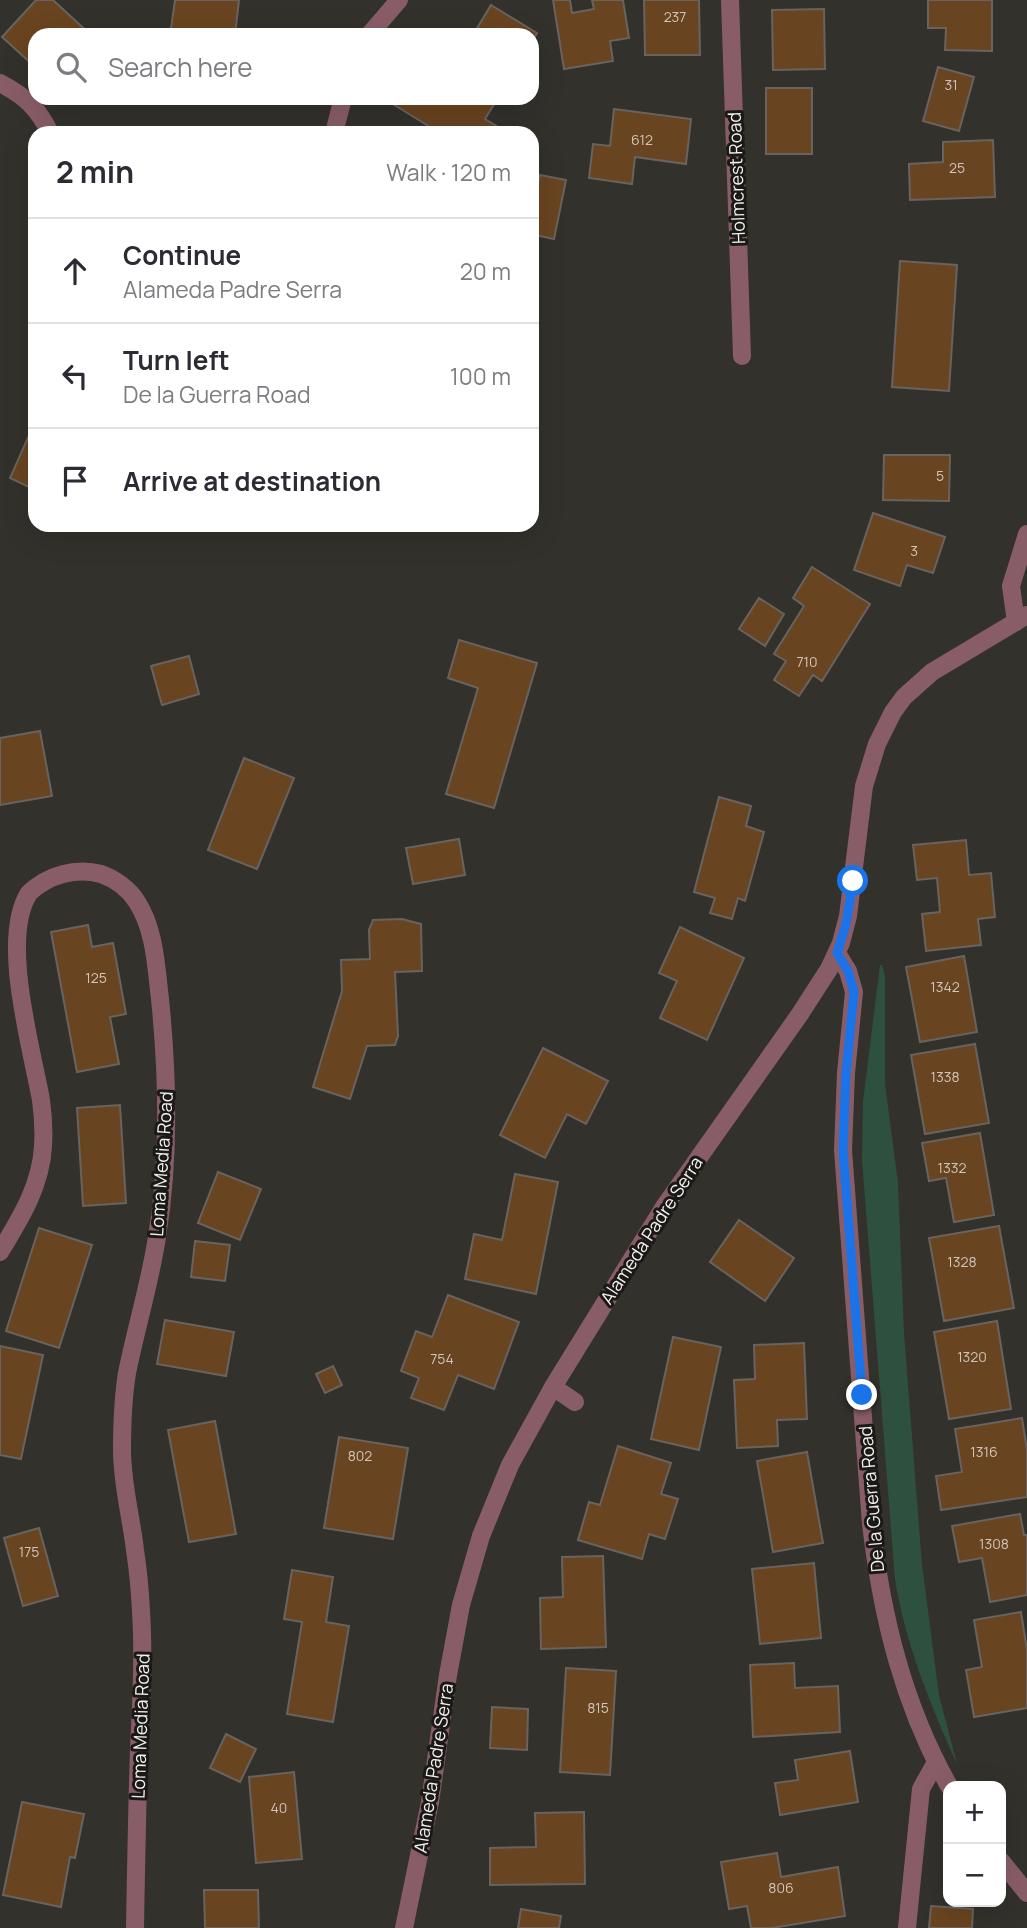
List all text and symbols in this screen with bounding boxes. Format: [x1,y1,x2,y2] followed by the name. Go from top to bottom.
[664,7,686,26] house number: 237
[28,28,539,105] search box
[52,48,90,86] icon: search
[108,49,253,85] text: Search here
[944,75,958,94] house number: 31
[722,112,750,244] street label: Holmcrest Road
[631,130,653,149] house number: 612
[56,151,134,192] text: 2 min
[386,156,511,188] text: Walk · 120 m
[949,158,965,177] house number: 25
[123,237,241,273] text: Continue
[56,252,94,290] icon: ahead
[460,255,511,287] text: 20 m
[123,273,342,305] text: Alameda Padre Serra
[123,342,230,378] text: Turn left
[56,357,94,395] icon: left
[450,360,511,392] text: 100 m
[123,378,311,410] text: De la Guerra Road
[56,462,94,500] icon: arrive
[123,463,381,499] text: Arrive at destination
[936,466,944,485] house number: 5
[910,541,918,560] house number: 3
[796,652,818,671] house number: 710
[837,865,868,896] route start
[85,968,107,987] house number: 125
[930,977,960,996] house number: 1342
[930,1067,960,1086] house number: 1338
[144,1091,178,1237] street label: Loma Media Road
[594,1152,708,1308] street label: Alameda Padre Serra
[938,1158,966,1177] house number: 1332
[947,1252,977,1271] house number: 1328
[957,1347,987,1366] house number: 1320
[430,1349,454,1368] house number: 754
[846,1379,877,1410] route end
[853,1425,889,1573] street label: De la Guerra Road
[970,1442,998,1461] house number: 1316
[348,1446,372,1465] house number: 802
[979,1534,1009,1553] house number: 1308
[19,1542,39,1561] house number: 175
[125,1653,155,1799] street label: Loma Media Road
[408,1681,458,1855] street label: Alameda Padre Serra
[587,1698,609,1717] house number: 815
[943,1781,1006,1907] map controls
[943,1781,1006,1844] button: +
[271,1798,287,1817] house number: 40
[943,1844,1006,1907] button: −
[768,1878,794,1897] house number: 806

